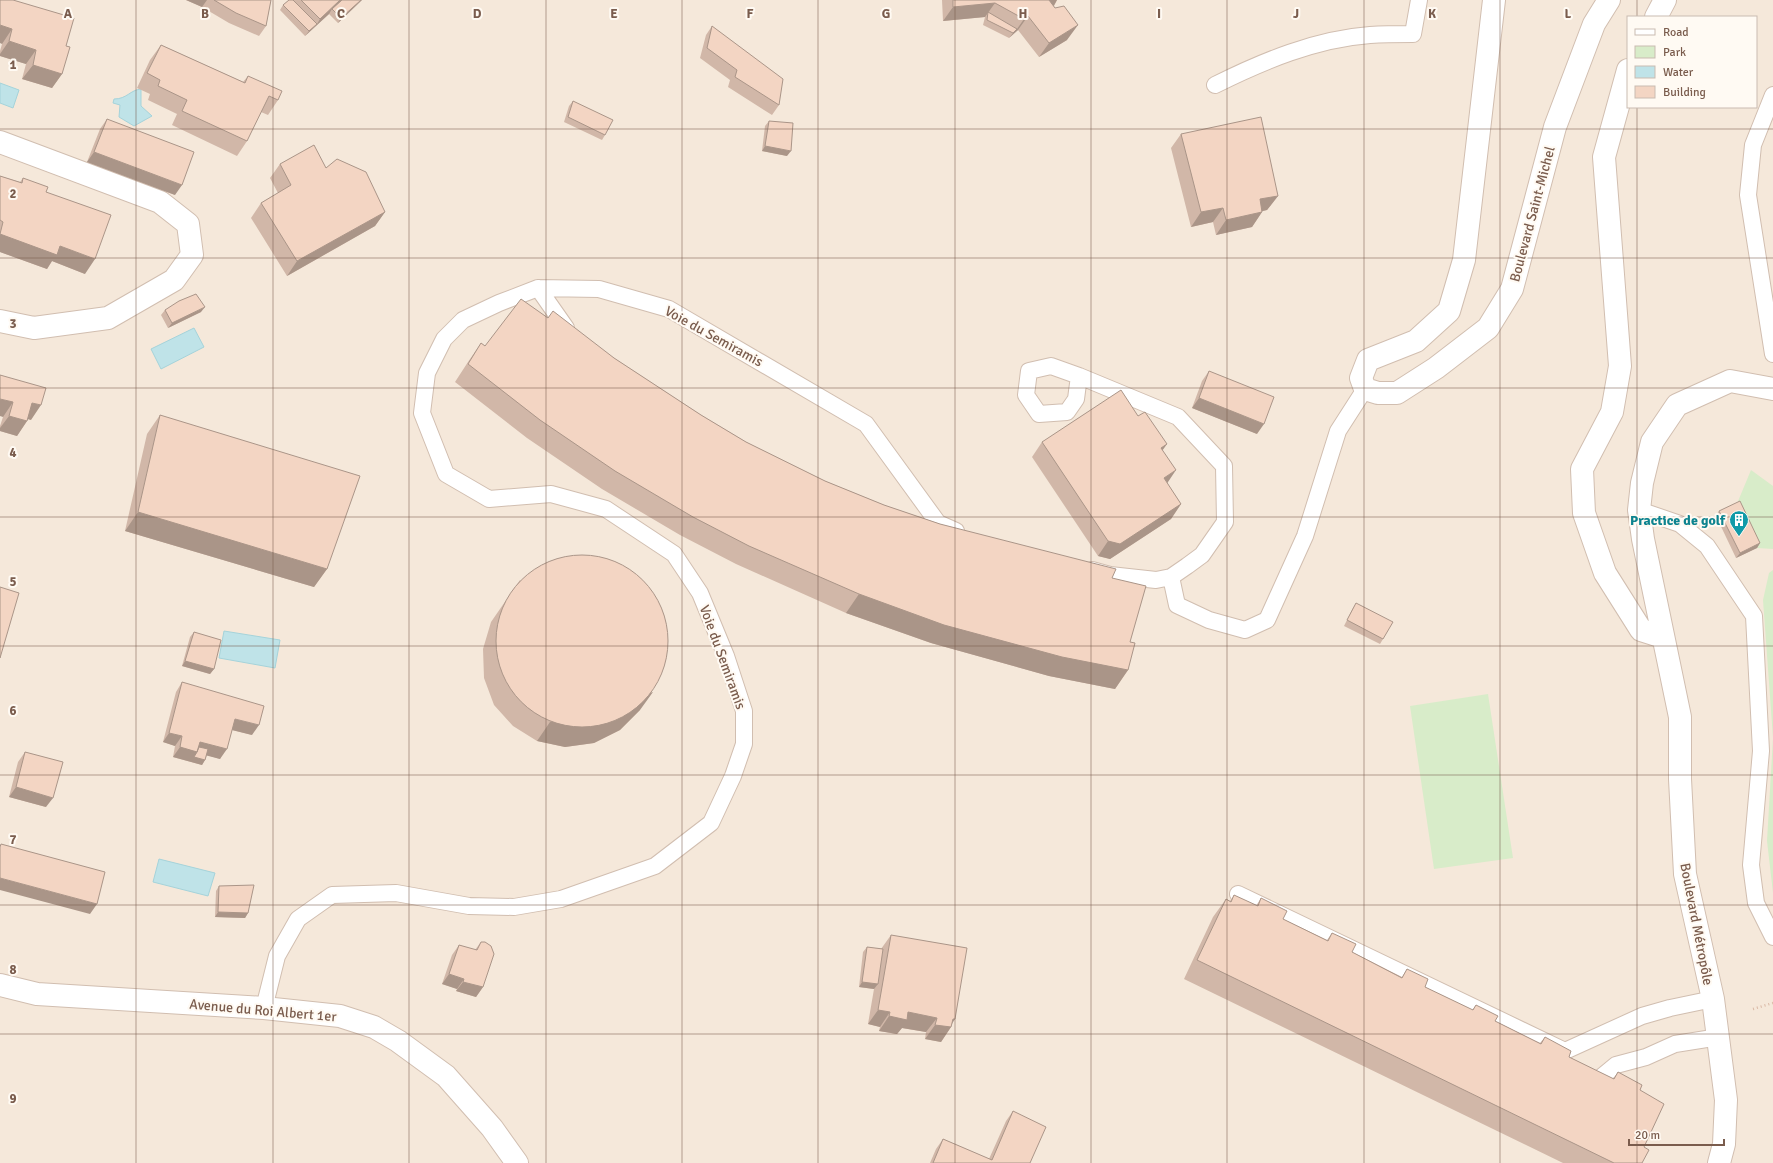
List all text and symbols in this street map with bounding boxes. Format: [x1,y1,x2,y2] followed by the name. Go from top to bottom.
[64,6,73,22] text: A
[201,6,209,22] text: B
[337,6,345,22] text: C
[473,6,482,22] text: D
[610,6,618,22] text: E
[747,6,754,22] text: F
[882,6,890,22] text: G
[1019,6,1027,22] text: H
[1157,6,1161,22] text: I
[1293,6,1299,22] text: J
[1428,6,1436,22] text: K
[1565,6,1572,22] text: L
[1627,16,1757,108] legend
[1663,25,1689,40] text: Road
[1663,45,1686,60] text: Park
[9,57,17,73] text: 1
[1663,65,1694,80] text: Water
[1663,85,1706,100] text: Building
[1506,144,1559,284] street label: Boulevard Saint-Michel
[9,186,17,202] text: 2
[662,302,766,370] street label: Voie du Semiramis
[9,316,17,332] text: 3
[9,445,17,461] text: 4
[1728,509,1750,537] building icon: Practice de golf
[1630,512,1726,529] place label: Practice de golf
[9,574,17,590] text: 5
[696,603,749,712] street label: Voie du Semiramis
[9,703,17,719] text: 6
[9,832,17,848] text: 7
[1676,861,1717,987] street label: Boulevard Métropôle
[9,962,17,978] text: 8
[189,996,338,1025] street label: Avenue du Roi Albert 1er
[9,1091,17,1107] text: 9
[1629,1121,1724,1147] scale bar
[1635,1128,1660,1143] text: 20 m

